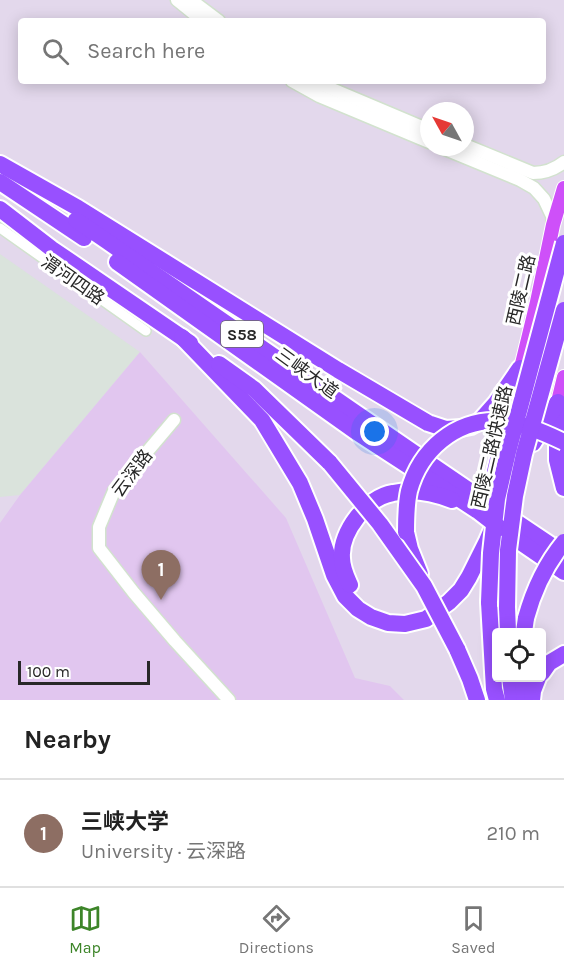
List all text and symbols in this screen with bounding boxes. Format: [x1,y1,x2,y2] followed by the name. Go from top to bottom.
[18,18,546,84] search box
[39,35,72,68] icon: search
[87,38,205,64] text: Search here
[420,102,474,156] north arrow
[37,250,109,310] street label: 渭河四路
[502,252,540,328] street label: 西陵二路
[221,321,263,347] road number: S58
[271,343,343,403] street label: 三峡大道
[467,383,517,511] street label: 西陵二路快速路
[360,417,389,446] your location
[107,445,157,501] street label: 云深路
[142,550,180,600] pin: 1
[492,628,546,682] map controls
[492,628,546,682] button: locate
[18,658,150,686] scale bar
[27,662,70,681] text: 100 m
[24,724,111,755] text: Nearby
[81,809,169,835] text: 三峡大学
[40,822,47,845] text: 1
[486,822,540,845] text: 210 m
[81,840,246,863] text: University · 云深路
[69,902,102,957] tab: Map
[239,902,314,957] tab: Directions
[451,902,495,957] tab: Saved

